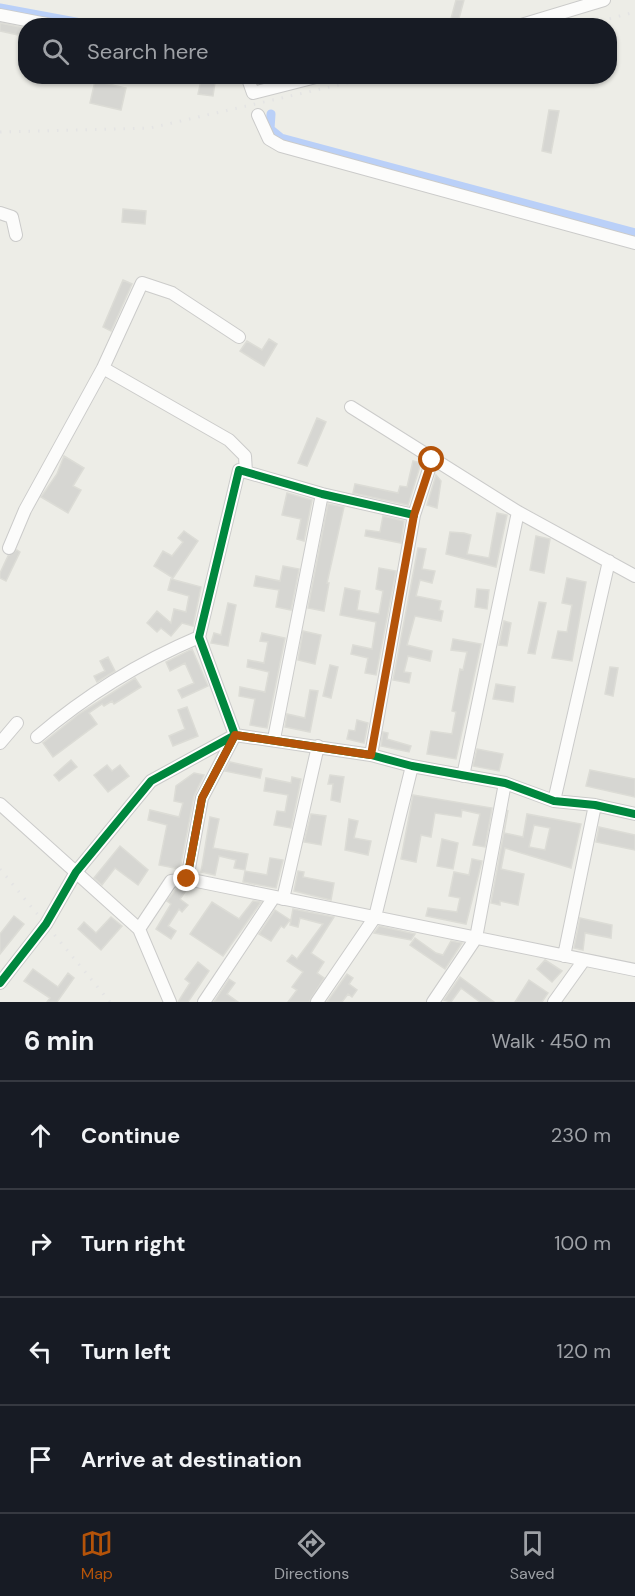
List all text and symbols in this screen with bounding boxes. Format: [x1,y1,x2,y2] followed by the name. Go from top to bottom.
[18,18,617,84] search box
[39,35,72,68] icon: search
[87,37,208,66] text: Search here
[418,446,444,472] route start
[173,865,199,891] route end
[24,1024,94,1058] text: 6 min
[491,1028,611,1054] text: Walk · 450 m
[24,1119,57,1152] icon: ahead
[81,1121,180,1150] text: Continue
[551,1122,611,1148] text: 230 m
[24,1227,57,1260] icon: right
[81,1229,186,1258] text: Turn right
[554,1230,611,1256] text: 100 m
[24,1335,57,1368] icon: left
[81,1337,171,1366] text: Turn left
[557,1338,611,1364] text: 120 m
[24,1443,57,1476] icon: arrive
[81,1445,302,1474] text: Arrive at destination
[80,1527,113,1584] tab: Map
[274,1527,349,1584] tab: Directions
[510,1527,555,1584] tab: Saved

